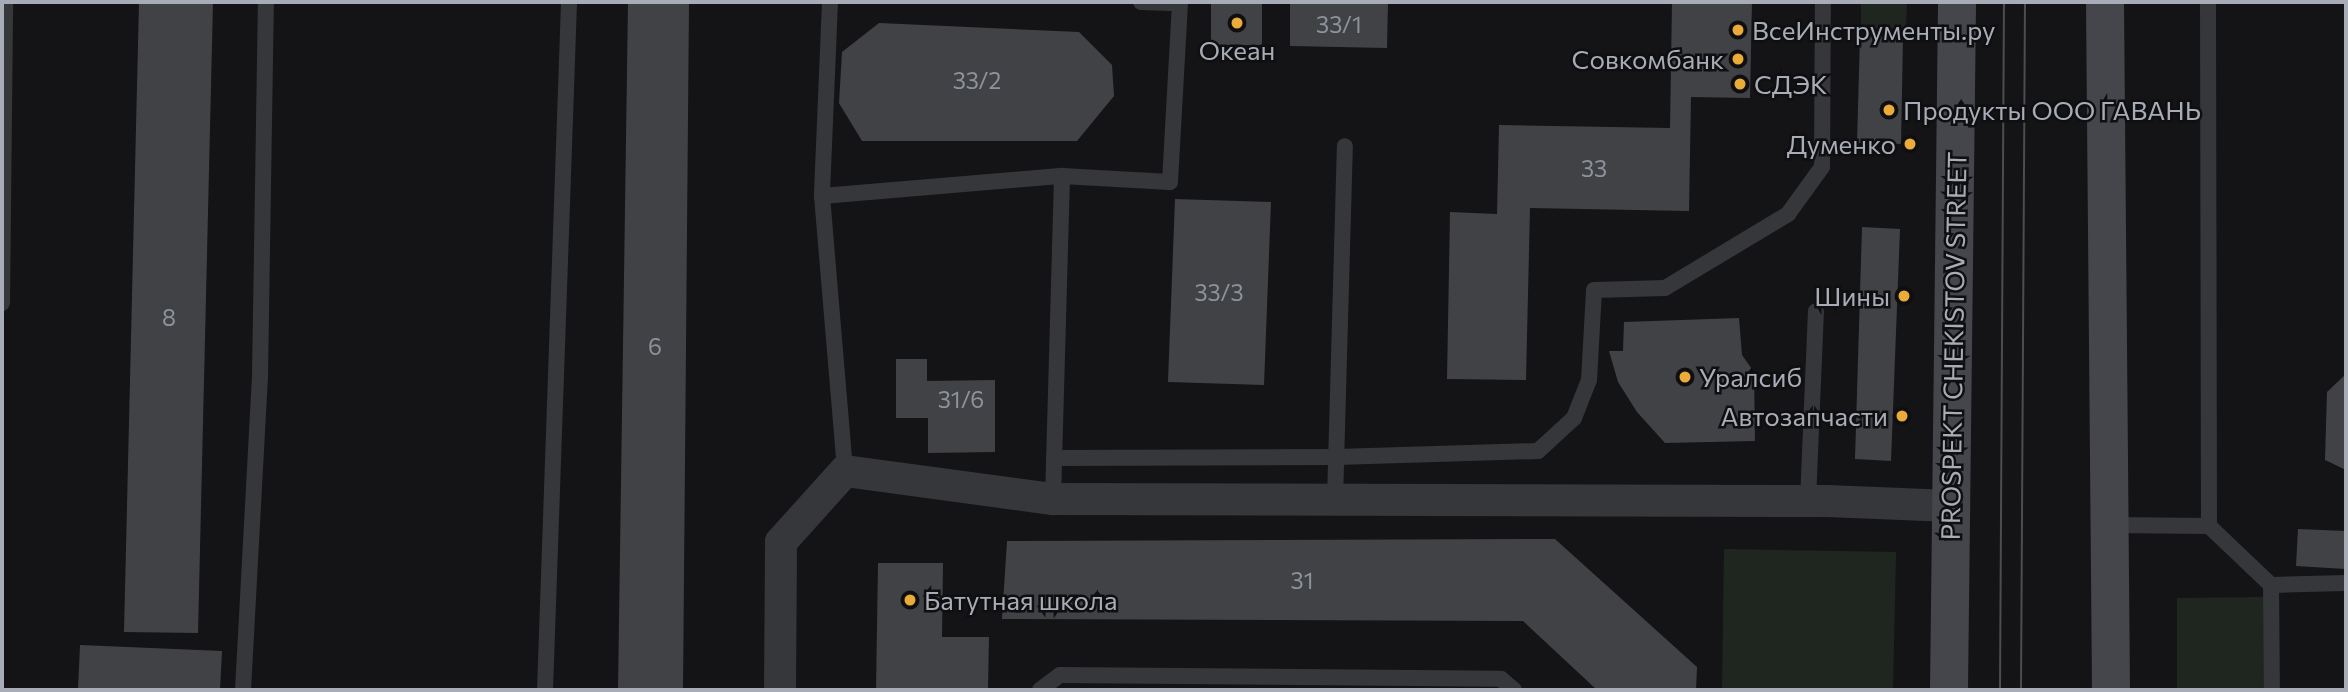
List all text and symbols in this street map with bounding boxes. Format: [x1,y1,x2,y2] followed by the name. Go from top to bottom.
[1316,10,1362,38] house number: 33/1
[1752,14,1996,46] place label: ВсеИнструменты.ру
[1229,15,1245,31] marker: Океан
[1730,22,1746,38] marker: ВсеИнструменты.ру
[1199,34,1275,66] place label: Океан
[1572,43,1724,75] place label: Совкомбанк
[1730,51,1746,67] marker: Совкомбанк
[953,66,1001,94] house number: 33/2
[1754,68,1827,100] place label: СДЭК
[1732,76,1748,92] marker: СДЭК
[1903,94,2201,126] place label: Продукты ООО ГАВАНЬ
[1881,102,1897,118] marker: Продукты ООО ГАВАНЬ
[1787,128,1896,160] place label: Думенко
[1902,136,1918,152] marker: Думенко
[1934,151,1972,541] street label: PROSPEKT CHEKISTOV STREET
[1581,154,1607,182] house number: 33
[1194,278,1244,306] house number: 33/3
[1814,280,1890,312] place label: Шины
[1896,288,1912,304] marker: Шины
[162,303,176,331] house number: 8
[648,332,662,360] house number: 6
[1699,361,1802,393] place label: Уралсиб
[1677,369,1693,385] marker: Уралсиб
[938,385,984,413] house number: 31/6
[1721,400,1888,432] place label: Автозапчасти
[1894,408,1910,424] marker: Автозапчасти
[1291,566,1313,594] house number: 31
[924,584,1117,616] place label: Батутная школа
[902,592,918,608] marker: Батутная школа

